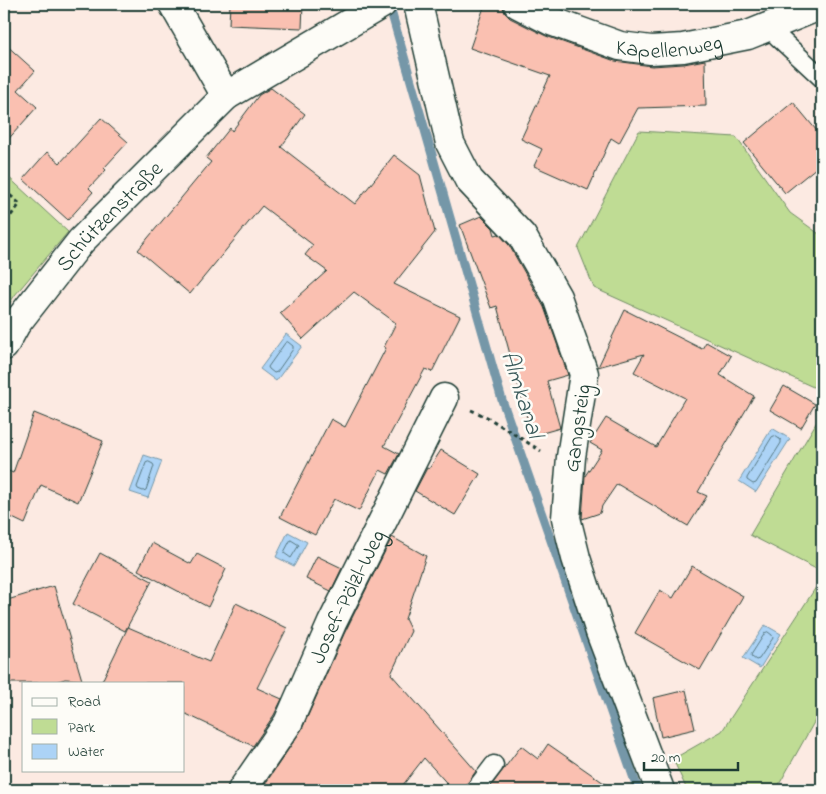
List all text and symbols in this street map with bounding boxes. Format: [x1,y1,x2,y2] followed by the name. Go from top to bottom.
[614,27,726,69] street label: Kapellenweg
[50,155,172,279] street label: Schützenstraße
[490,347,552,446] water label: Almkanal
[557,382,602,475] street label: Gangsteig
[303,525,396,669] street label: Josef-Pölzl-Weg
[22,682,185,772] legend
[68,691,101,713] text: Road
[68,717,96,739] text: Park
[644,739,737,771] scale bar
[68,741,104,763] text: Water
[651,747,681,769] text: 20 m

